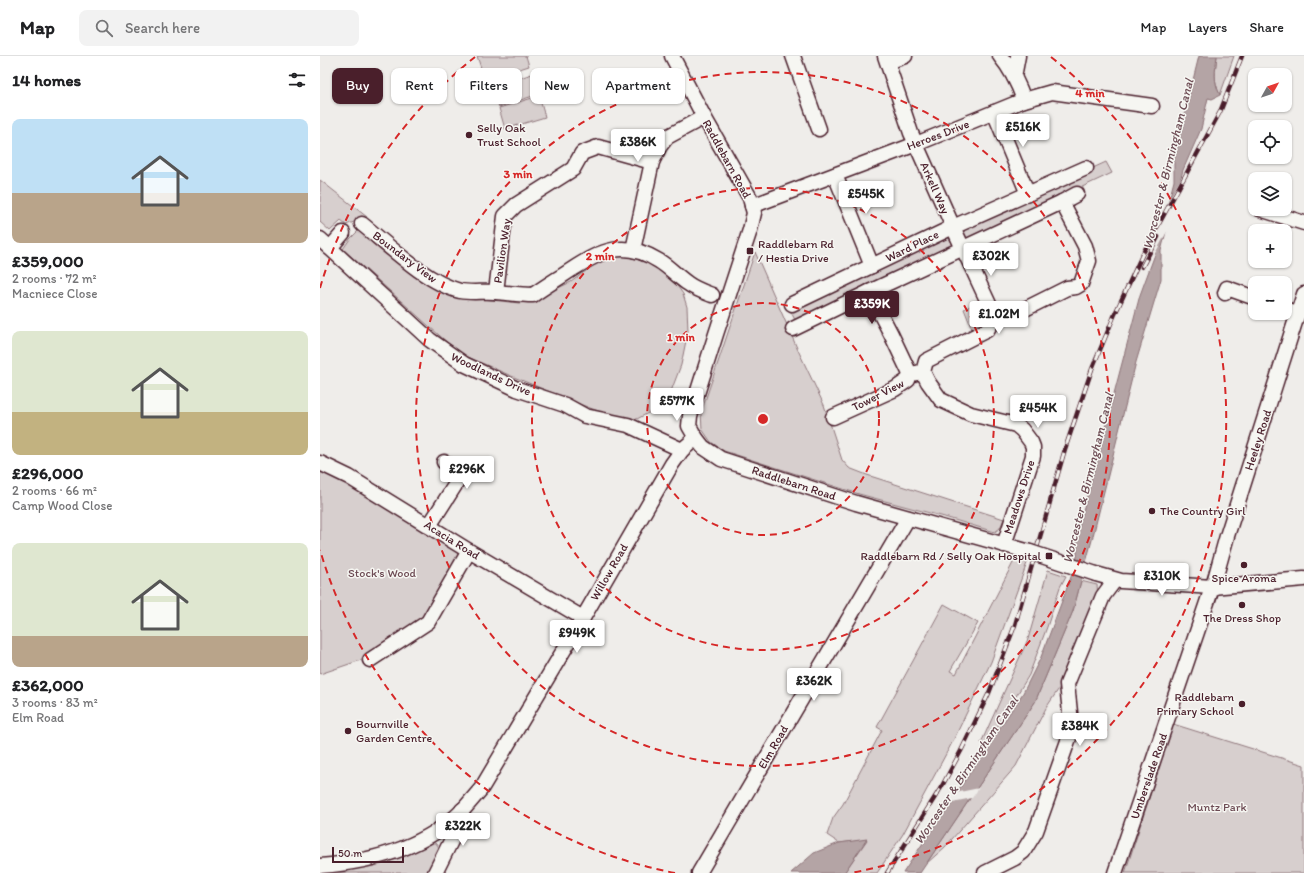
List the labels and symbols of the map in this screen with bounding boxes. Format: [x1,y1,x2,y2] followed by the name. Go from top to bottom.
[1248,68,1292,112] north arrow
[1140,76,1197,251] water label: Worcester & Birmingham Canal
[1075,86,1105,100] text: 4 min
[995,114,1051,148] pin: £516K
[700,117,755,201] street label: Raddlebarn Road
[905,117,971,153] street label: Heroes Drive
[477,121,542,149] place label: Selly Oak Trust School
[610,129,666,163] pin: £386K
[464,130,474,140] marker: Selly Oak Trust School
[917,160,953,217] street label: Arkell Way
[504,167,533,181] text: 3 min
[838,181,894,215] pin: £545K
[491,217,514,284] street label: Pavilion Way
[883,227,941,265] street label: Ward Place
[370,228,440,286] street label: Boundary View
[758,237,834,265] place label: Raddlebarn Rd / Hestia Drive
[963,243,1019,277] pin: £302K
[745,246,755,256] marker: Raddlebarn Rd / Hestia Drive
[586,249,615,263] text: 2 min
[844,291,900,325] pin: £359K
[966,301,1032,335] pin: £1.02M
[667,330,696,344] text: 1 min
[449,349,534,399] street label: Woodlands Drive
[850,376,906,414] street label: Tower View
[649,388,705,422] pin: £577K
[1060,390,1117,565] water label: Worcester & Birmingham Canal
[1010,395,1066,429] pin: £454K
[1242,407,1275,472] street label: Heeley Road
[756,412,770,426] centre of rings
[439,456,495,490] pin: £296K
[1000,458,1038,536] street label: Meadows Drive
[750,463,838,503] street label: Raddlebarn Road
[1160,504,1246,518] place label: The Country Girl
[1147,506,1157,516] marker: The Country Girl
[422,517,483,563] street label: Acacia Road
[587,541,631,603] street label: Willow Road
[860,549,1042,563] place label: Raddlebarn Rd / Selly Oak Hospital
[1044,551,1054,561] marker: Raddlebarn Rd / Selly Oak Hospital
[1239,560,1249,570] marker: Spice Aroma
[1134,563,1190,597] pin: £310K
[348,566,417,580] park label: Stock's Wood
[1212,571,1277,585] place label: Spice Aroma
[1237,600,1247,610] marker: The Dress Shop
[1203,611,1281,625] place label: The Dress Shop
[549,620,605,654] pin: £949K
[786,668,842,702] pin: £362K
[1156,690,1235,718] place label: Raddlebarn Primary School
[911,692,1022,847] water label: Worcester & Birmingham Canal
[1237,699,1247,709] marker: Raddlebarn Primary School
[1052,713,1108,747] pin: £384K
[356,717,432,745] place label: Bournville Garden Centre
[755,722,791,771] street label: Elm Road
[343,726,353,736] marker: Bournville Garden Centre
[1128,731,1170,821] street label: Umberslade Road
[1187,800,1247,814] park label: Muntz Park
[435,813,491,847] pin: £322K
[332,845,404,864] scale bar

